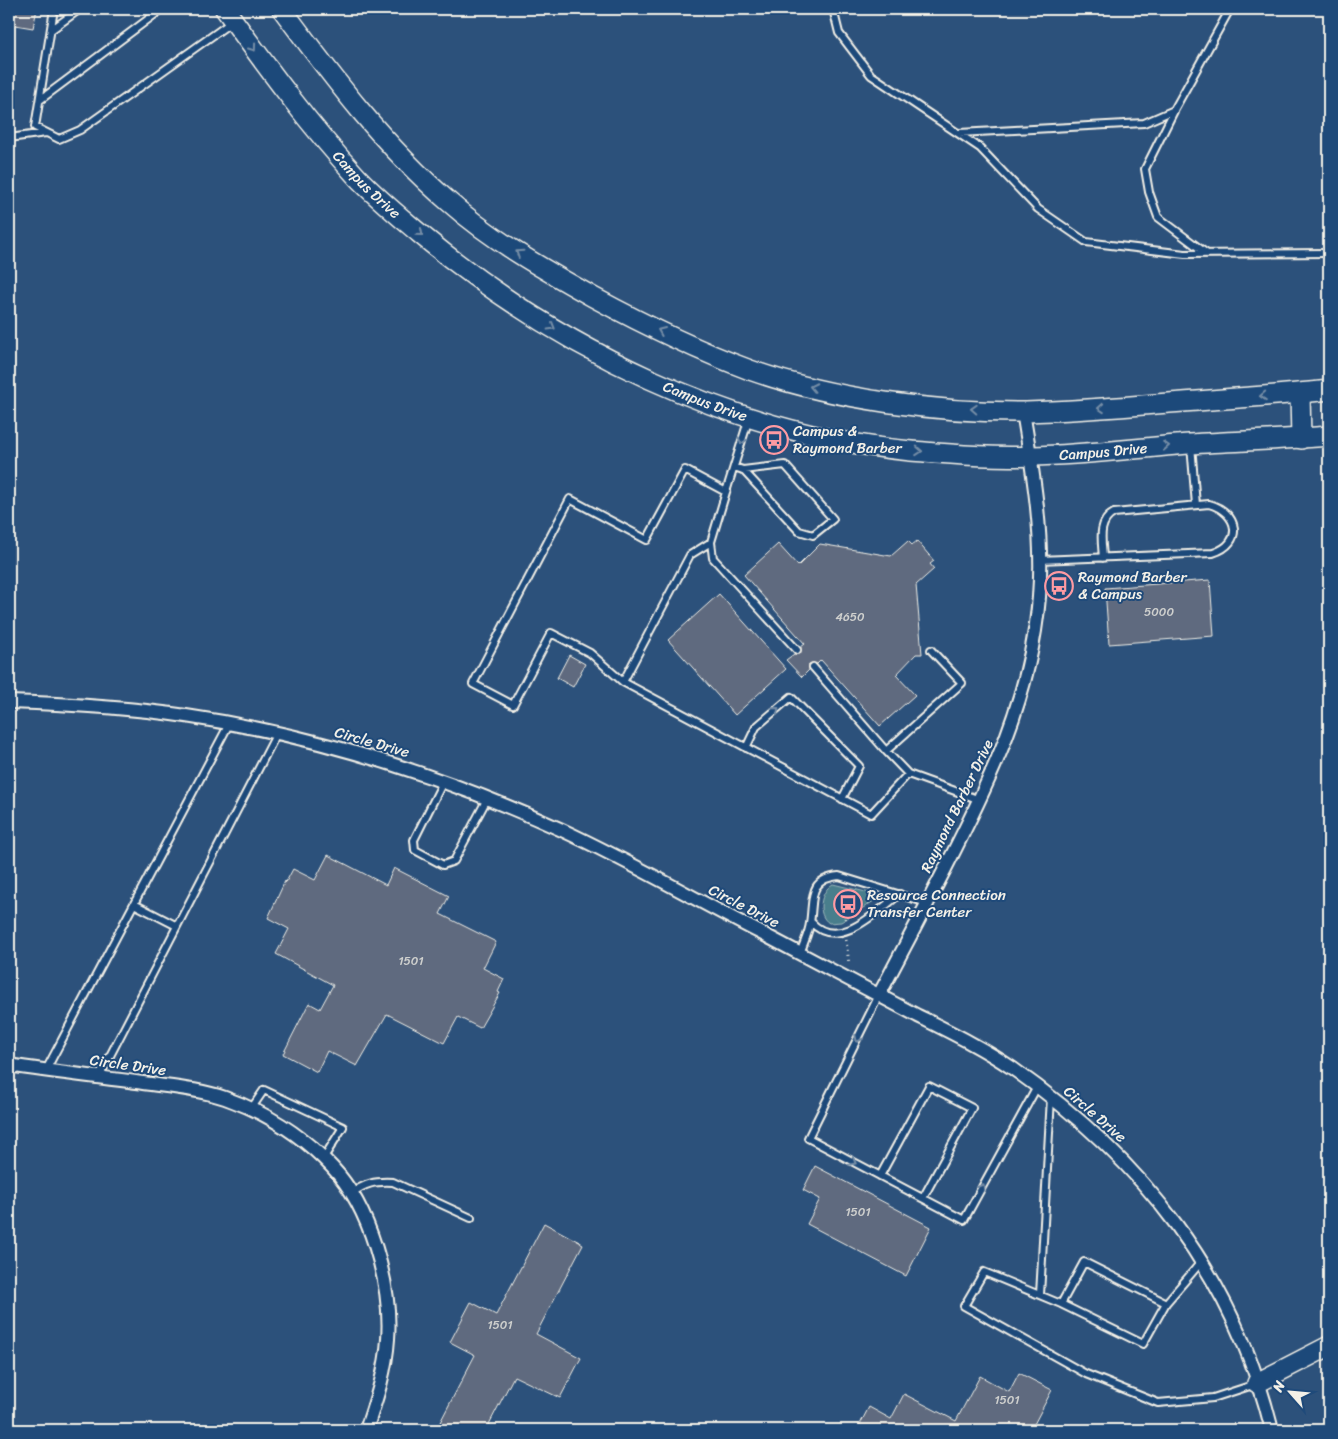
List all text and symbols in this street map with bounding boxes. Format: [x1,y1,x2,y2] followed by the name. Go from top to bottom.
[248,42,256,51] one-way arrow
[326,145,407,226] street label: Campus Drive
[414,228,423,236] one-way arrow
[515,250,524,260] one-way arrow
[547,320,556,330] one-way arrow
[657,327,666,338] one-way arrow
[659,373,751,429] street label: Campus Drive
[809,382,818,393] one-way arrow
[1259,391,1267,402] one-way arrow
[1097,403,1105,414] one-way arrow
[970,404,978,415] one-way arrow
[793,418,902,461] place label: Campus & Raymond Barber
[759,425,789,455] bus stop icon: Campus & Raymond Barber
[1058,435,1149,468] street label: Campus Drive
[738,436,748,445] one-way arrow
[1163,441,1171,452] one-way arrow
[915,445,923,456] one-way arrow
[1078,564,1187,607] place label: Raymond Barber & Campus
[1044,571,1074,601] bus stop icon: Raymond Barber & Campus
[1144,601,1174,623] house number: 5000
[835,606,865,628] house number: 4650
[770,708,779,716] one-way arrow
[331,719,413,765] street label: Circle Drive
[913,735,1001,877] street label: Raymond Barber Drive
[704,877,784,935] street label: Circle Drive
[867,882,1006,925] place label: Resource Connection Transfer Center
[833,889,863,919] bus stop icon: Resource Connection Transfer Center
[398,950,424,972] house number: 1501
[854,1033,864,1042] one-way arrow
[88,1047,168,1083] street label: Circle Drive
[1057,1079,1133,1149] street label: Circle Drive
[848,1156,857,1166] one-way arrow
[976,1183,986,1192] one-way arrow
[845,1201,871,1223] house number: 1501
[487,1314,513,1336] house number: 1501
[1266,1366,1316,1416] north arrow
[1265,1376,1292,1397] text: N
[994,1389,1020,1411] house number: 1501

